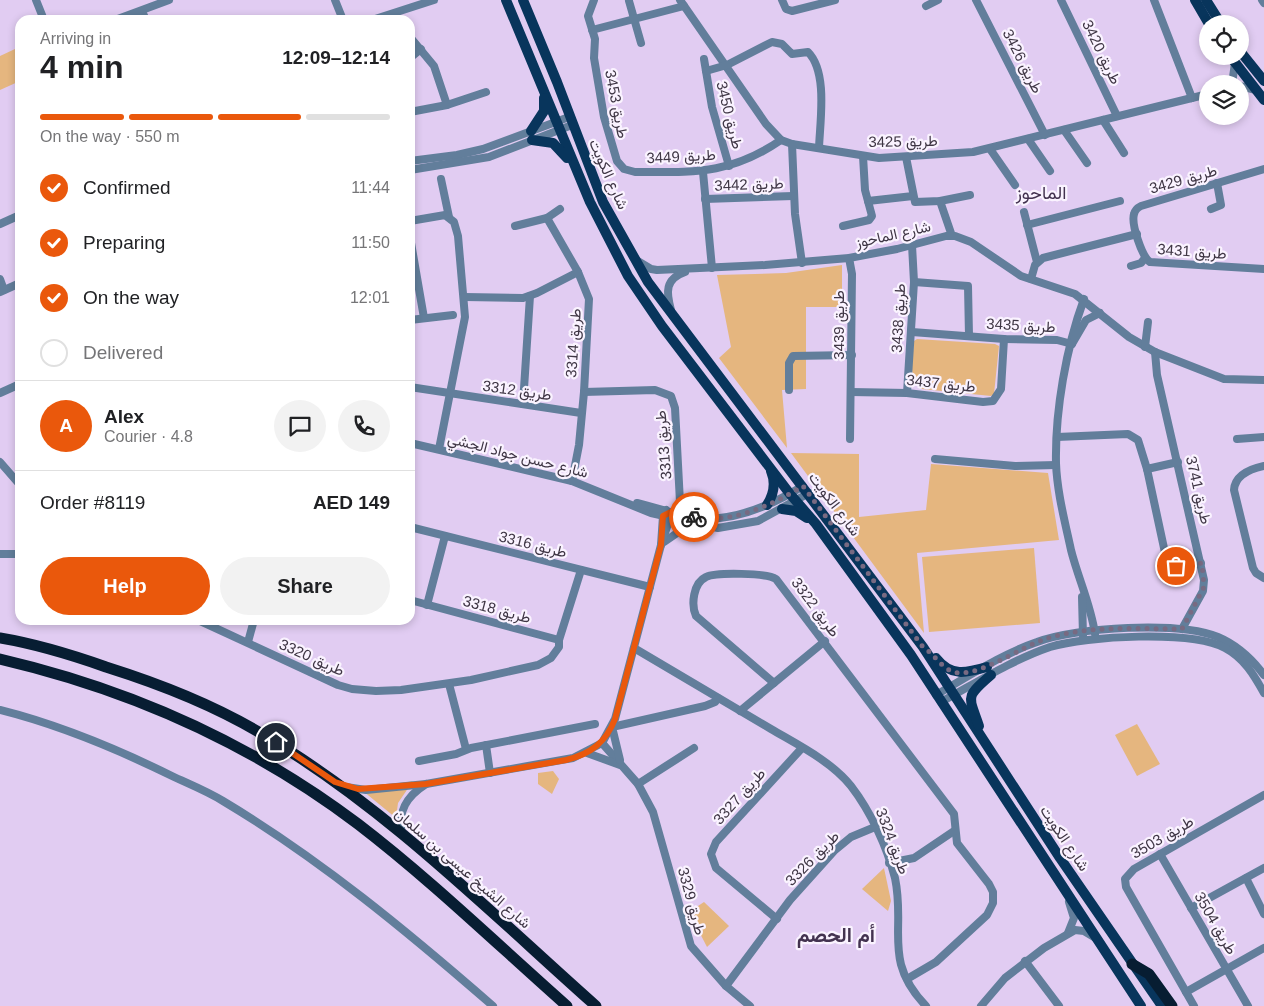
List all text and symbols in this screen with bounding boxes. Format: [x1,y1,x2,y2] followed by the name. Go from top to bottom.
[1199,15,1249,125] map controls
[1199,15,1249,65] button: locate
[1077,17,1125,88] street label: طريق 3420
[998,26,1046,97] street label: طريق 3426
[40,30,111,47] text: Arriving in
[282,47,390,68] text: 12:09–12:14
[40,49,124,85] text: 4 min
[600,68,632,140] street label: طريق 3453
[1199,75,1249,125] button: layers
[711,79,747,151] street label: طريق 3450
[40,128,180,145] text: On the way · 550 m
[868,132,938,152] street label: طريق 3425
[583,136,632,213] street label: شارع الكويت
[646,146,716,168] street label: طريق 3449
[1147,161,1219,199] street label: طريق 3429
[40,174,68,202] icon: check
[714,174,784,196] street label: طريق 3442
[83,177,171,198] text: Confirmed
[351,179,390,196] text: 11:44
[1015,183,1066,204] district label: الماحوز
[853,217,933,254] street label: شارع الماحوز
[40,229,68,257] icon: check
[83,232,165,253] text: Preparing
[351,234,390,251] text: 11:50
[1157,240,1227,264] street label: طريق 3431
[888,283,910,353] street label: طريق 3438
[40,284,68,312] icon: check
[83,287,179,308] text: On the way
[350,289,390,306] text: 12:01
[830,290,849,360] street label: طريق 3439
[562,308,586,378] street label: طريق 3314
[986,315,1056,337] street label: طريق 3435
[83,342,163,363] text: Delivered
[905,371,977,397] street label: طريق 3437
[481,377,553,405] street label: طريق 3312
[274,400,326,452] button: chat
[338,400,390,452] button: phone
[104,406,144,427] text: Alex
[651,409,676,480] street label: طريق 3313
[59,415,73,436] text: A
[104,428,193,445] text: Courier · 4.8
[445,429,590,486] street label: شارع حسن جواد الجشي
[1181,454,1215,526] street label: طريق 3741
[803,469,864,541] street label: شارع الكويت
[40,492,145,513] text: Order #8119
[313,492,390,513] text: AED 149
[669,492,719,542] courier
[680,503,708,531] icon: bike
[497,527,569,563] street label: طريق 3316
[1155,545,1197,587] pin
[1162,552,1190,580] icon: bag
[40,557,210,615] button: Help
[220,557,390,615] button: Share
[787,574,844,641] street label: طريق 3322
[461,592,533,628] street label: طريق 3318
[276,635,347,681] street label: طريق 3320
[255,721,297,763] pin
[262,728,290,756] icon: home
[709,764,770,829] street label: طريق 3327
[1034,802,1093,876] street label: شارع الكويت
[390,804,534,934] street label: شارع الشيخ عيسى بن سلمان
[871,806,913,877] street label: طريق 3324
[1128,812,1197,863] street label: طريق 3503
[782,827,844,890] street label: طريق 3326
[673,865,709,937] street label: طريق 3329
[1190,889,1241,958] street label: طريق 3504
[797,924,875,948] district label: أم الحصم

